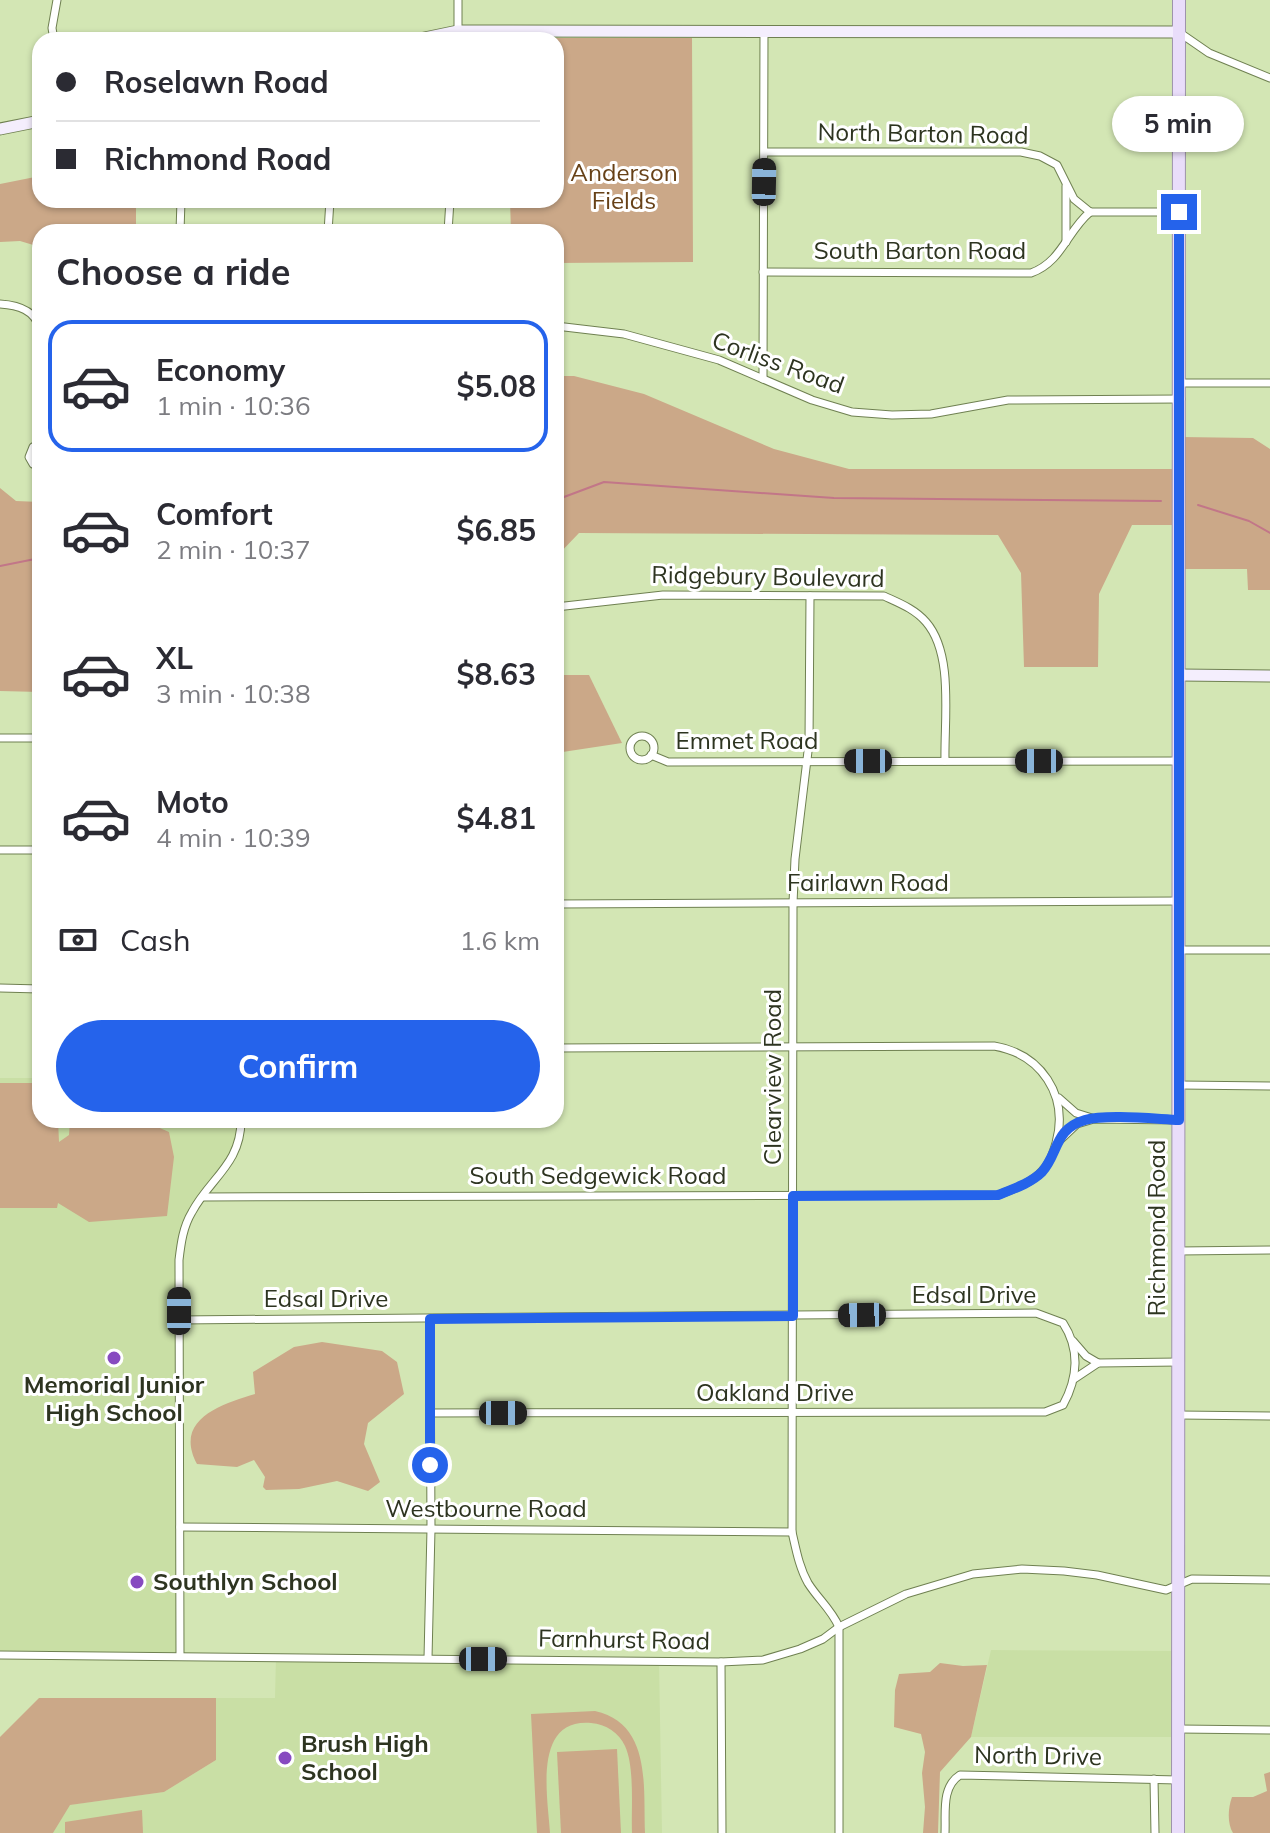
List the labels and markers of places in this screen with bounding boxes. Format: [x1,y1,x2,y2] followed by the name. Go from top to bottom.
[105,1349,123,1367] marker: Memorial Junior High School
[24,1369,205,1427] place label: Memorial Junior High School
[153,1566,338,1596] place label: Southlyn School
[128,1573,146,1591] marker: Southlyn School
[301,1728,429,1786] place label: Brush High School
[276,1749,294,1767] marker: Brush High School

